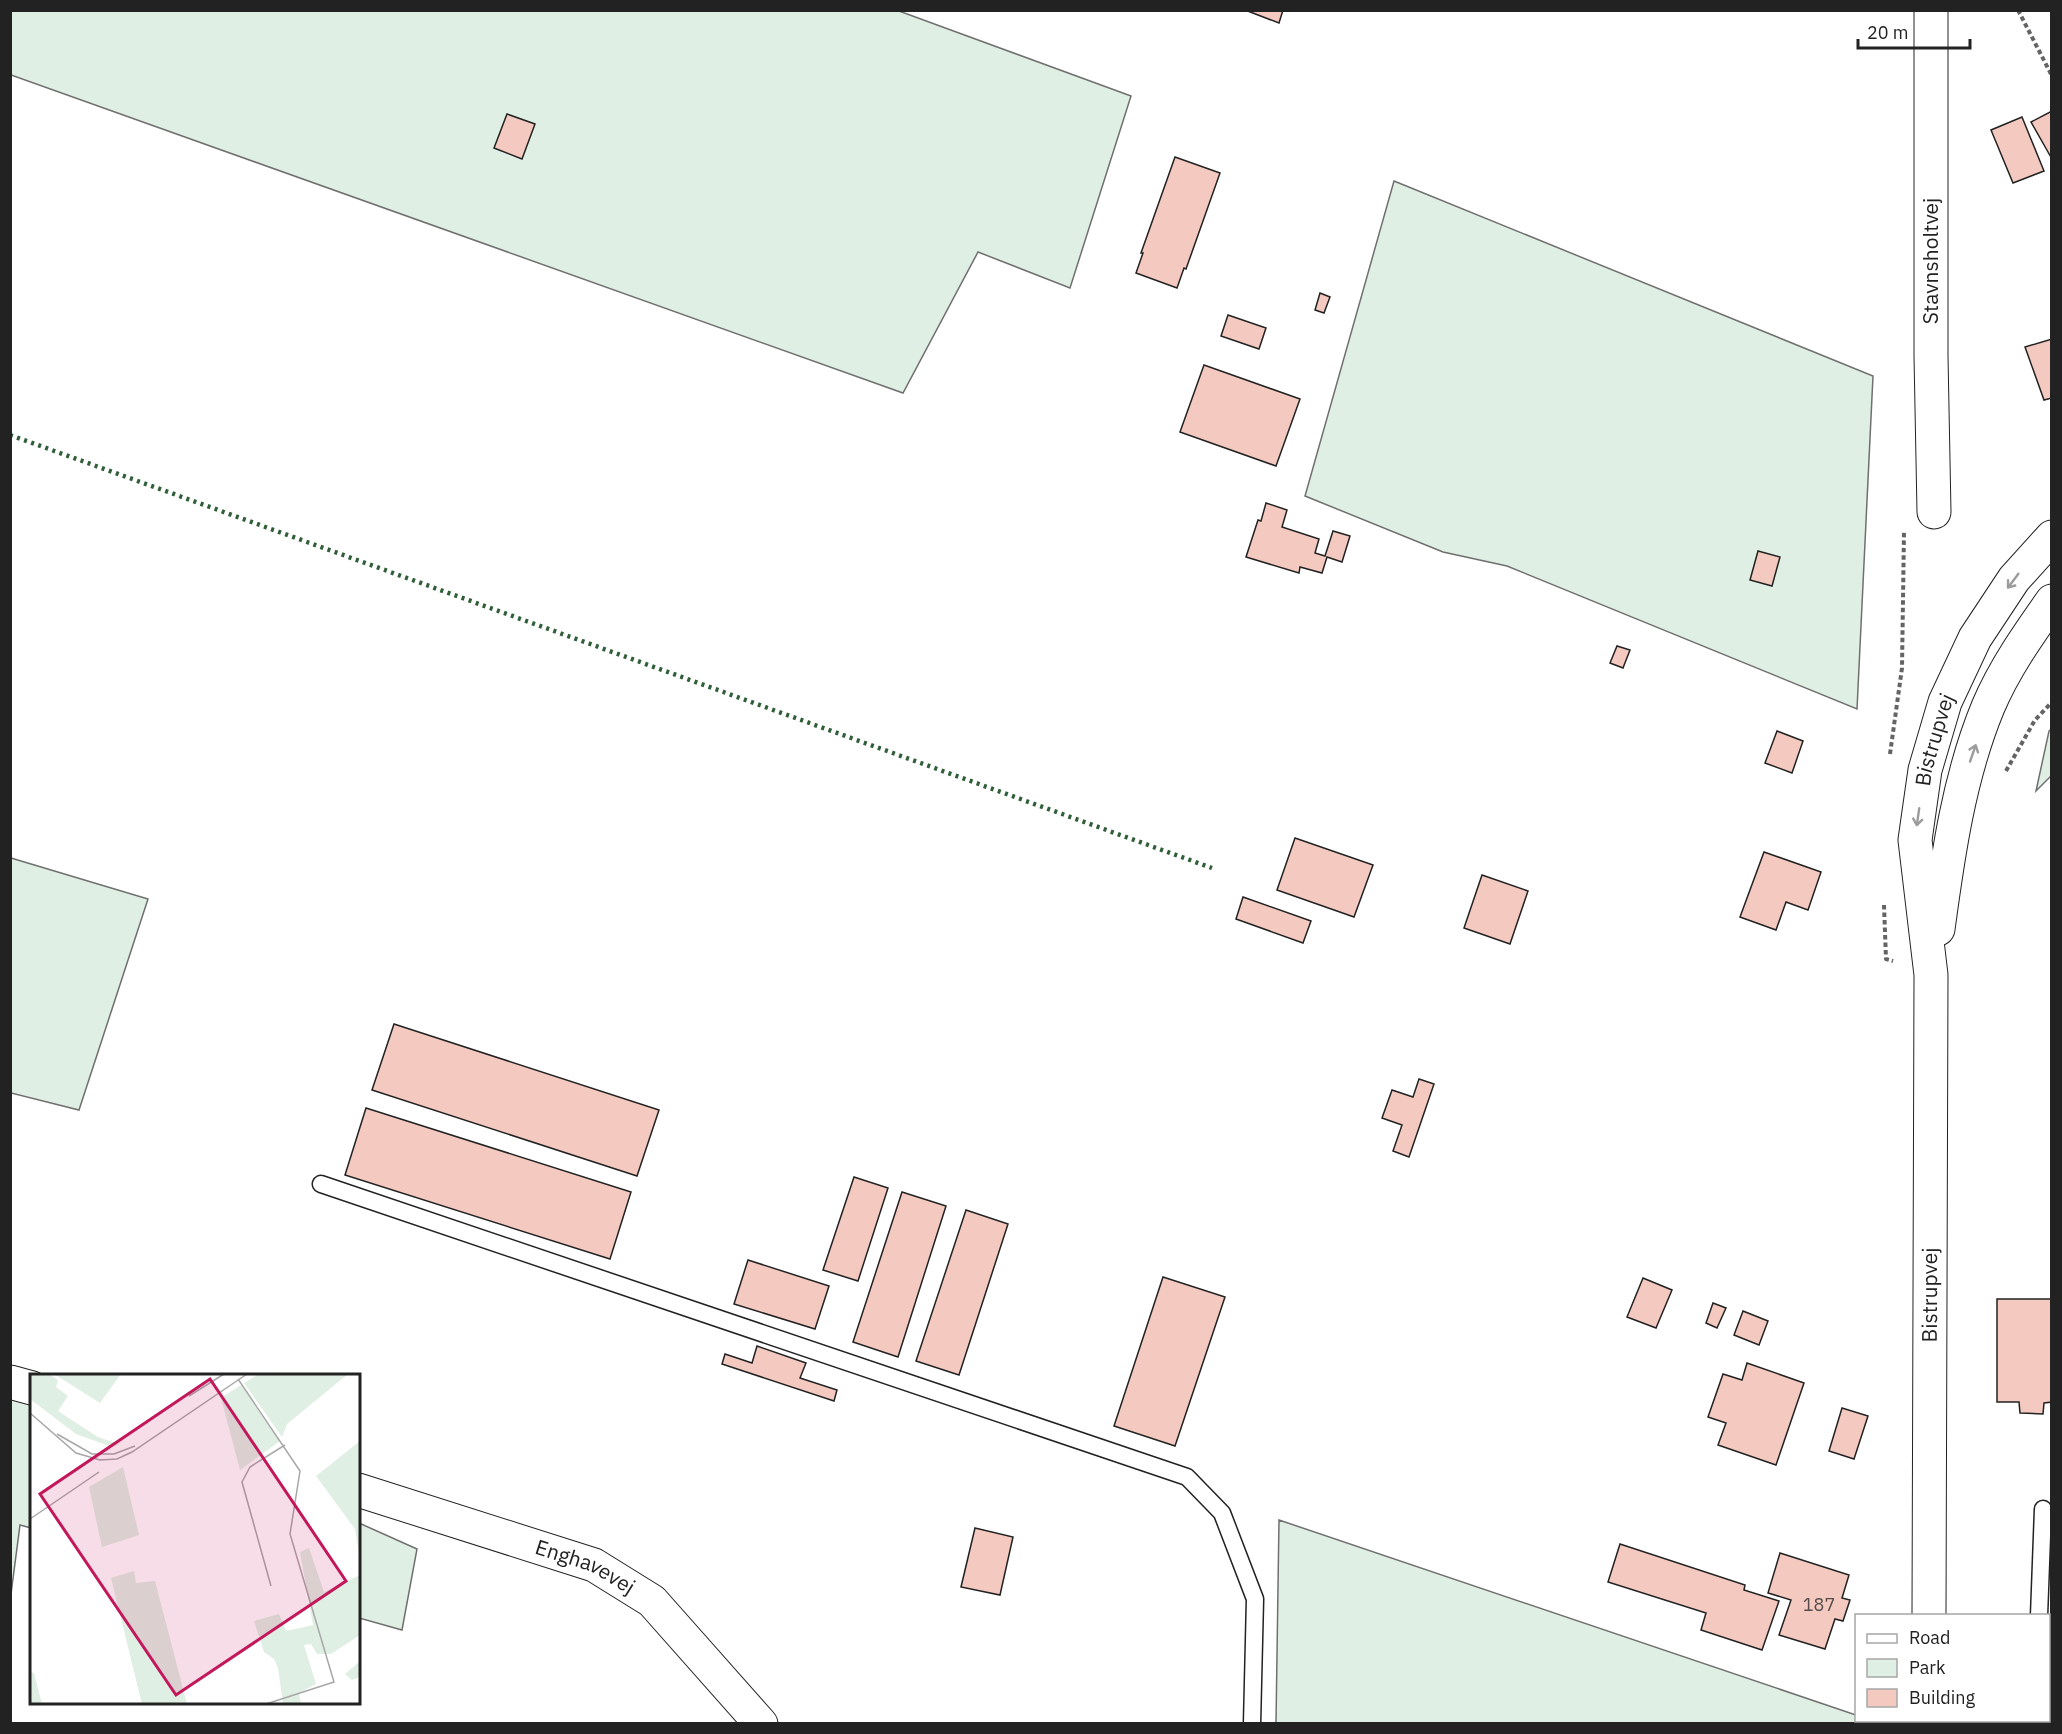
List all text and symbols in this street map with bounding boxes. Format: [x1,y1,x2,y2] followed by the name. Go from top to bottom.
[1858,12,1970,50] scale bar
[1867,21,1909,44] text: 20 m
[1916,198,1944,324] street label: Stavnsholtvej
[2007,573,2020,589] one-way arrow
[1908,688,1960,788] street label: Bistrupvej
[1968,744,1979,763] one-way arrow
[1912,807,1923,827] one-way arrow
[1915,1247,1943,1343] street label: Bistrupvej
[30,1374,360,1704] inset map
[532,1532,641,1600] street label: Enghavevej
[1803,1593,1835,1616] house number: 187
[1855,1614,2050,1722] legend
[1909,1626,1950,1649] text: Road
[1909,1656,1946,1679] text: Park
[1909,1686,1976,1709] text: Building

